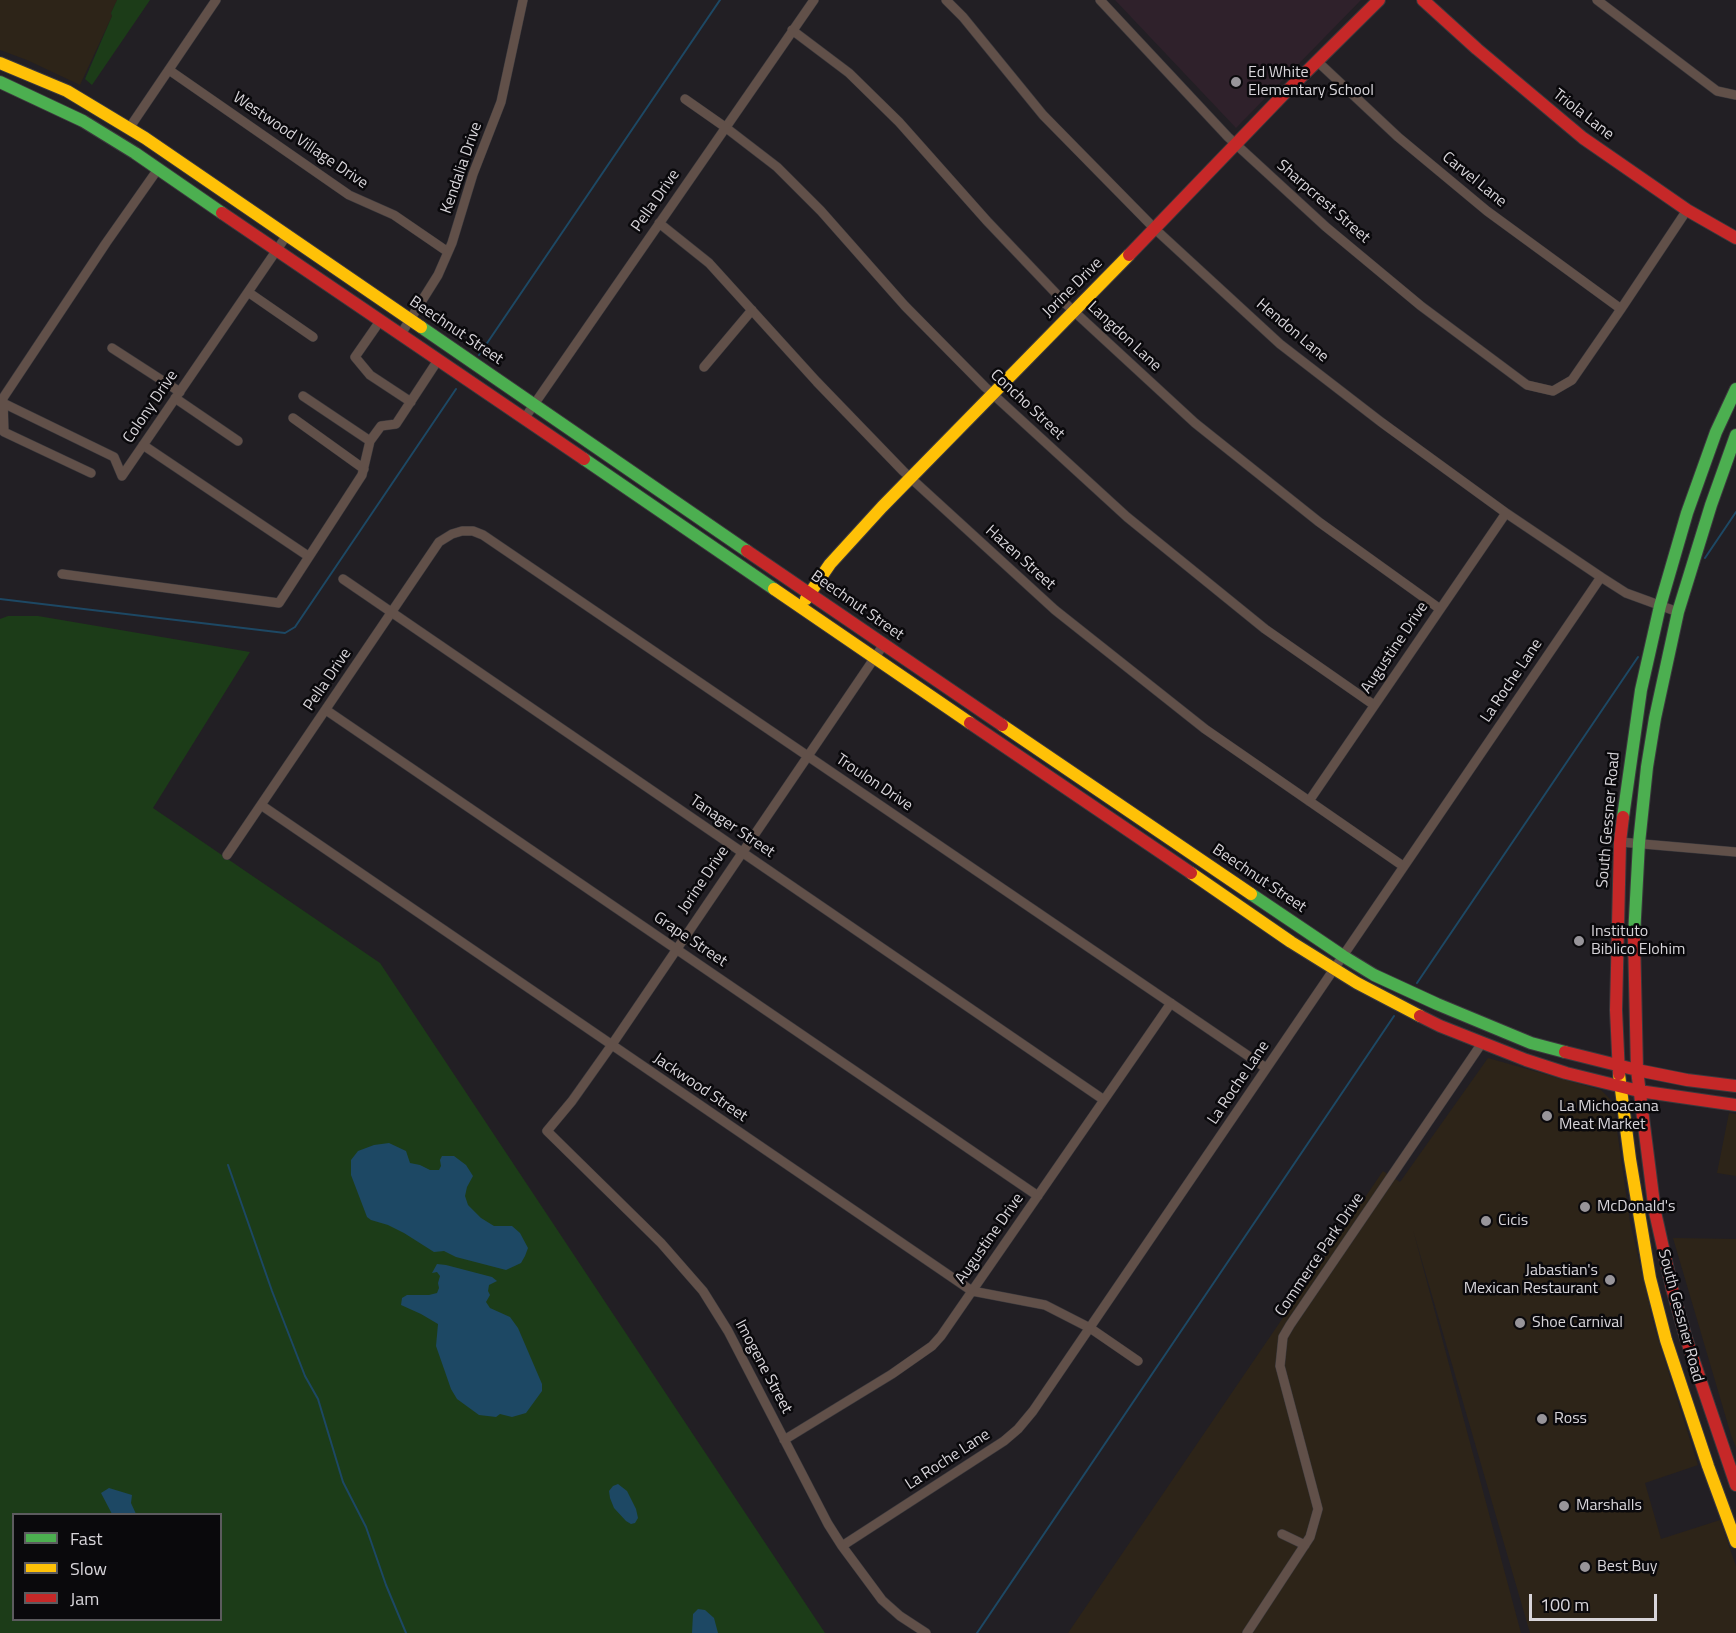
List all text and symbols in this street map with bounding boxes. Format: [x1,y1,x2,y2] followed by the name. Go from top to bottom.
[1248,63,1374,101] place label: Ed White Elementary School
[1229,75,1243,89] marker: Ed White Elementary School
[1549,85,1617,145] street label: Triola Lane
[229,89,371,193] street label: Westwood Village Drive
[437,120,487,216] street label: Kendalia Drive
[1438,148,1510,212] street label: Carvel Lane
[1272,156,1374,248] street label: Sharpcrest Street
[628,166,684,236] street label: Pella Drive
[1039,254,1107,322] street label: Jorine Drive
[405,293,507,369] street label: Beechnut Street
[1252,295,1332,367] street label: Hendon Lane
[1083,298,1165,376] street label: Langdon Lane
[986,366,1068,444] street label: Concho Street
[120,367,182,447] street label: Colony Drive
[981,522,1059,594] street label: Hazen Street
[807,567,907,645] street label: Beechnut Street
[1357,598,1433,698] street label: Augustine Drive
[1477,635,1547,727] street label: La Roche Lane
[300,645,356,715] street label: Pella Drive
[832,750,916,816] street label: Troulon Drive
[1593,751,1625,889] street label: South Gessner Road
[686,792,778,862] street label: Tanager Street
[1208,841,1310,917] street label: Beechnut Street
[674,843,734,917] street label: Jorine Drive
[650,908,730,972] street label: Grape Street
[1591,922,1685,960] place label: Instituto Biblico Elohim
[1572,934,1586,948] marker: Instituto Biblico Elohim
[1204,1037,1274,1129] street label: La Roche Lane
[649,1049,751,1127] street label: Jackwood Street
[1559,1097,1659,1135] place label: La Michoacana Meat Market
[1540,1109,1554,1123] marker: La Michoacana Meat Market
[952,1190,1028,1288] street label: Augustine Drive
[1272,1190,1368,1320] street label: Commerce Park Drive
[1597,1197,1676,1217] place label: McDonald's
[1578,1200,1592,1214] marker: McDonald's
[1498,1211,1528,1231] place label: Cicis
[1479,1214,1493,1228] marker: Cicis
[1653,1248,1707,1384] street label: South Gessner Road
[1464,1261,1598,1299] place label: Jabastian's Mexican Restaurant
[1603,1273,1617,1287] marker: Jabastian's Mexican Restaurant
[1532,1313,1623,1333] place label: Shoe Carnival
[1513,1316,1527,1330] marker: Shoe Carnival
[730,1317,796,1417] street label: Imogene Street
[1554,1409,1587,1429] place label: Ross
[1535,1412,1549,1426] marker: Ross
[902,1426,994,1494] street label: La Roche Lane
[1576,1496,1642,1516] place label: Marshalls
[1557,1499,1571,1513] marker: Marshalls
[12,1513,222,1621] legend
[70,1525,103,1552] text: Fast
[70,1555,107,1582] text: Slow
[1597,1557,1658,1577] place label: Best Buy
[1578,1560,1592,1574] marker: Best Buy
[1532,1582,1660,1620] scale bar
[70,1585,99,1612] text: Jam
[1540,1591,1589,1618] text: 100 m

